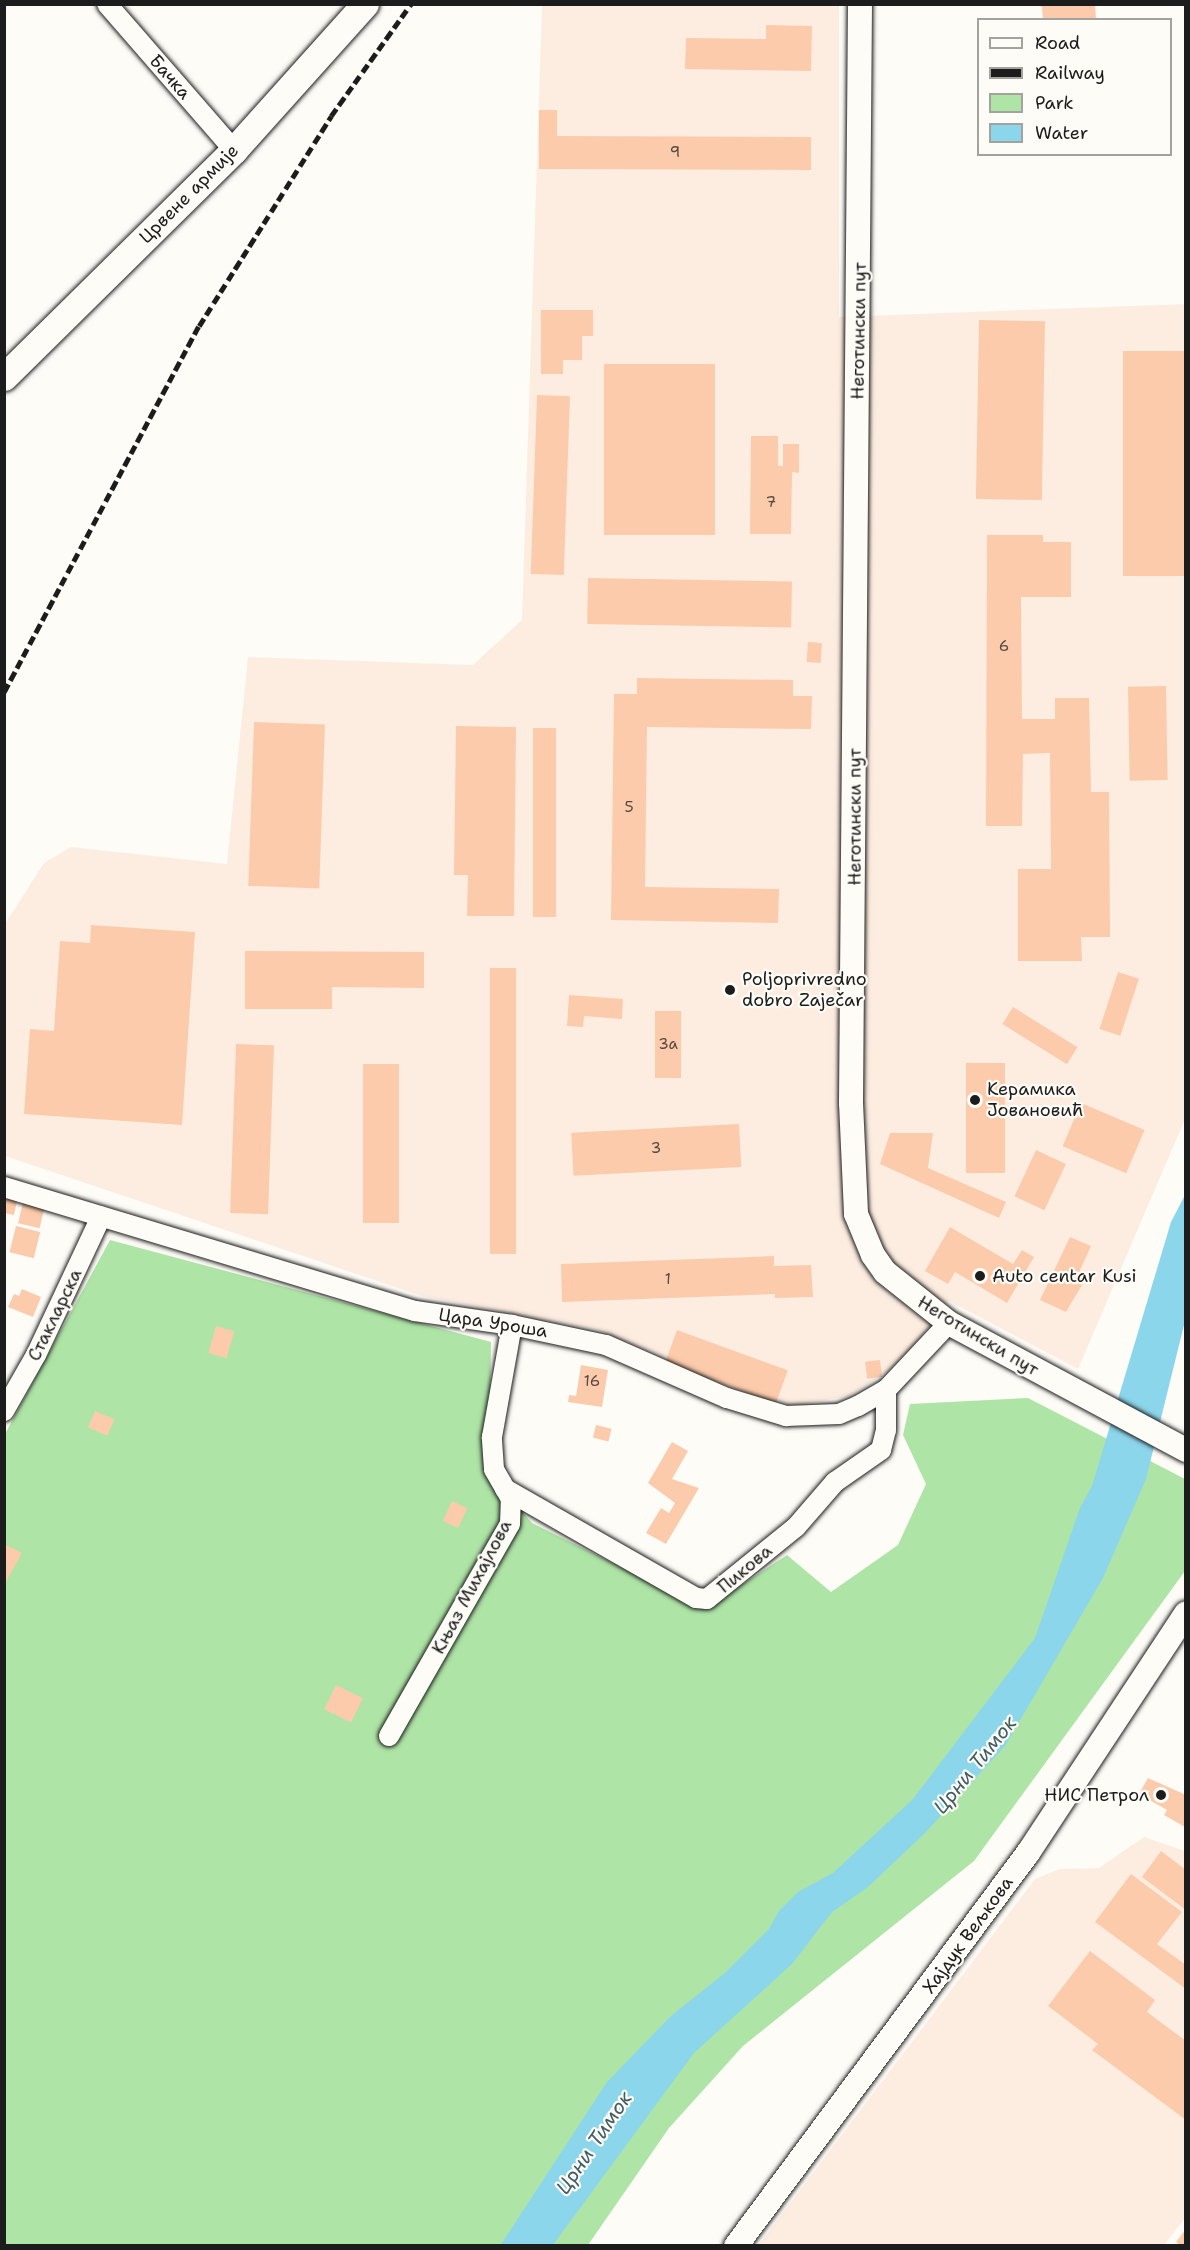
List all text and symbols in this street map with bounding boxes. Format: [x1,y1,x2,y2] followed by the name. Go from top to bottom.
[977,18,1172,156] legend
[1035,31,1080,55] text: Road
[145,50,195,104] street label: Бачка
[1035,61,1105,85] text: Railway
[1035,91,1074,115] text: Park
[1035,121,1088,145] text: Water
[135,140,243,248] street label: Црвене армије
[670,144,680,162] house number: 9
[847,262,871,400] street label: Неготински пут
[766,494,776,512] house number: 7
[999,638,1009,656] house number: 6
[844,748,866,886] street label: Неготински пут
[624,799,634,817] house number: 5
[742,969,867,1012] place label: Poljoprivredno dobro Zaječar
[723,983,737,997] marker: Poljoprivredno dobro Zaječar
[658,1036,678,1054] house number: 3a
[987,1079,1083,1122] place label: Керамика Јовановић
[968,1093,982,1107] marker: Керамика Јовановић
[651,1140,661,1158] house number: 3
[23,1265,87,1365] street label: Стакларска
[992,1265,1137,1287] place label: Auto centar Kusi
[973,1269,987,1283] marker: Auto centar Kusi
[665,1271,671,1289] house number: 1
[914,1291,1042,1381] street label: Неготински пут
[437,1304,549,1342] street label: Цара Уроша
[584,1373,600,1391] house number: 16
[428,1516,516,1658] street label: Књаз Михајлова
[713,1540,777,1598] street label: Пикова
[928,1711,1022,1819] water label: Црни Тимок
[1044,1784,1149,1806] place label: НИС Петрол
[1154,1788,1168,1802] marker: НИС Петрол
[918,1872,1018,1998] street label: Хајдук Вељкова
[551,2087,637,2199] water label: Црни Тимок

